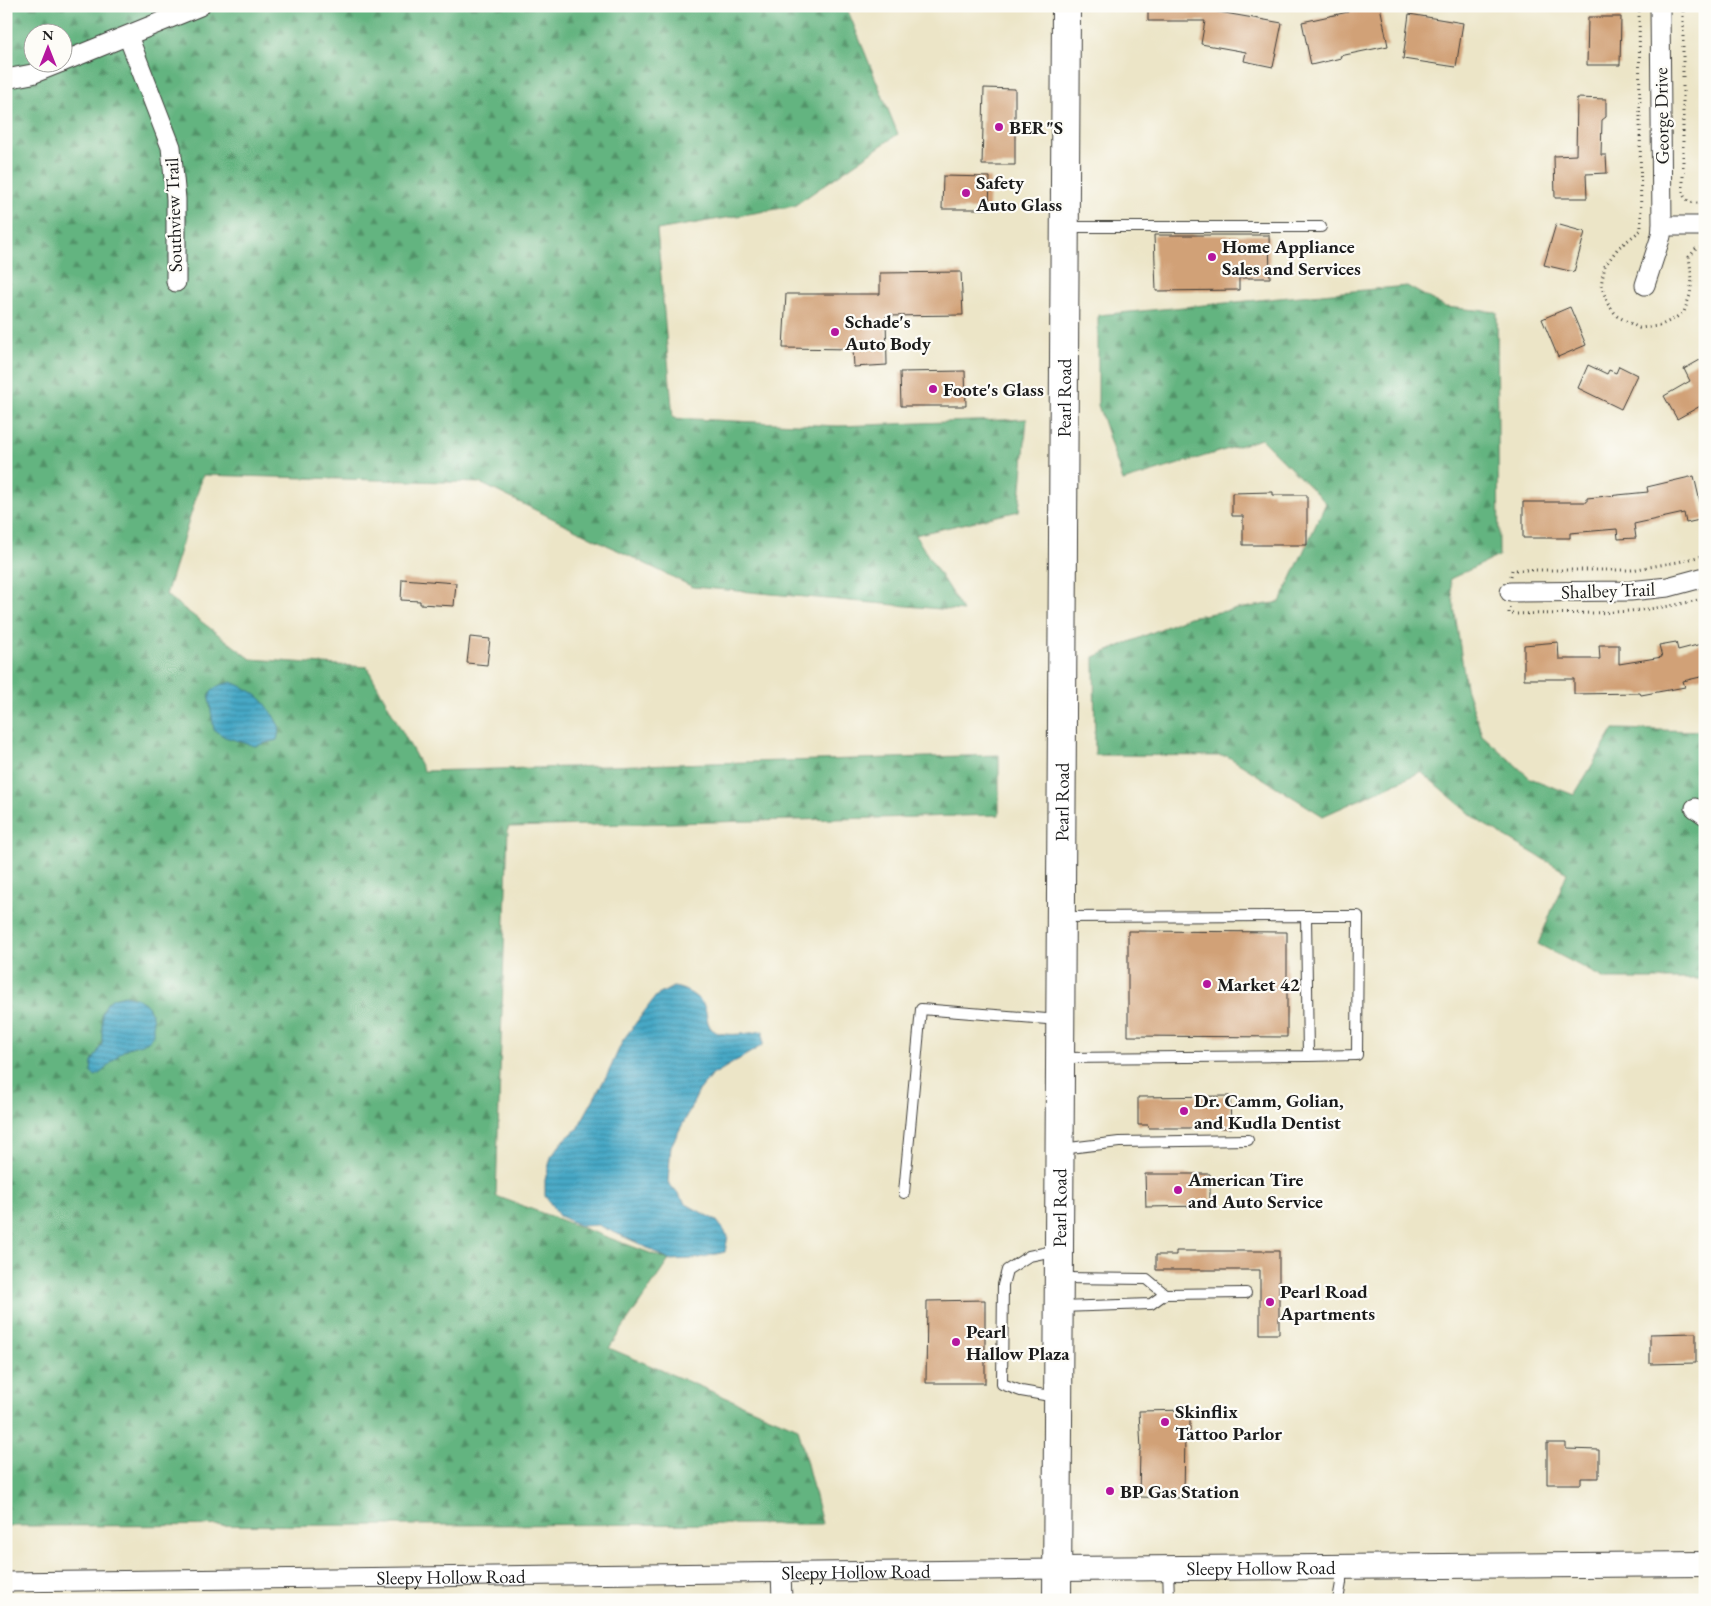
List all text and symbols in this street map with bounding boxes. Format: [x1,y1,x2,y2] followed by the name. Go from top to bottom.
[22,22,72,72] north arrow
[42,26,54,44] text: N
[1648,67,1675,165] street label: George Drive
[1009,115,1063,140] place label: BER"S
[993,121,1005,133] marker: BER"S
[159,157,188,273] street label: Southview Trail
[975,170,1062,217] place label: Safety Auto Glass
[960,187,972,199] marker: Safety Auto Glass
[1222,234,1361,281] place label: Home Appliance Sales and Services
[1206,251,1218,263] marker: Home Appliance Sales and Services
[844,309,932,356] place label: Schade's Auto Body
[829,326,841,338] marker: Schade's Auto Body
[1052,358,1077,438] street label: Pearl Road
[943,377,1044,402] place label: Foote's Glass
[927,383,939,395] marker: Foote's Glass
[1561,576,1656,605] street label: Shalbey Trail
[1049,762,1075,842] street label: Pearl Road
[1217,972,1300,997] place label: Market 42
[1201,978,1213,990] marker: Market 42
[1194,1088,1344,1135] place label: Dr. Camm, Golian, and Kudla Dentist
[1178,1105,1190,1117] marker: Dr. Camm, Golian, and Kudla Dentist
[1187,1167,1323,1214] place label: American Tire and Auto Service
[1047,1168,1072,1248] street label: Pearl Road
[1172,1184,1184,1196] marker: American Tire and Auto Service
[1279,1279,1375,1326] place label: Pearl Road Apartments
[1264,1296,1276,1308] marker: Pearl Road Apartments
[966,1319,1070,1366] place label: Pearl Hallow Plaza
[950,1336,962,1348] marker: Pearl Hallow Plaza
[1175,1399,1282,1446] place label: Skinflix Tattoo Parlor
[1159,1416,1171,1428] marker: Skinflix Tattoo Parlor
[1120,1479,1239,1504] place label: BP Gas Station
[1104,1485,1116,1497] marker: BP Gas Station
[1186,1555,1336,1581] street label: Sleepy Hollow Road
[781,1559,931,1585] street label: Sleepy Hollow Road
[376,1564,526,1590] street label: Sleepy Hollow Road

